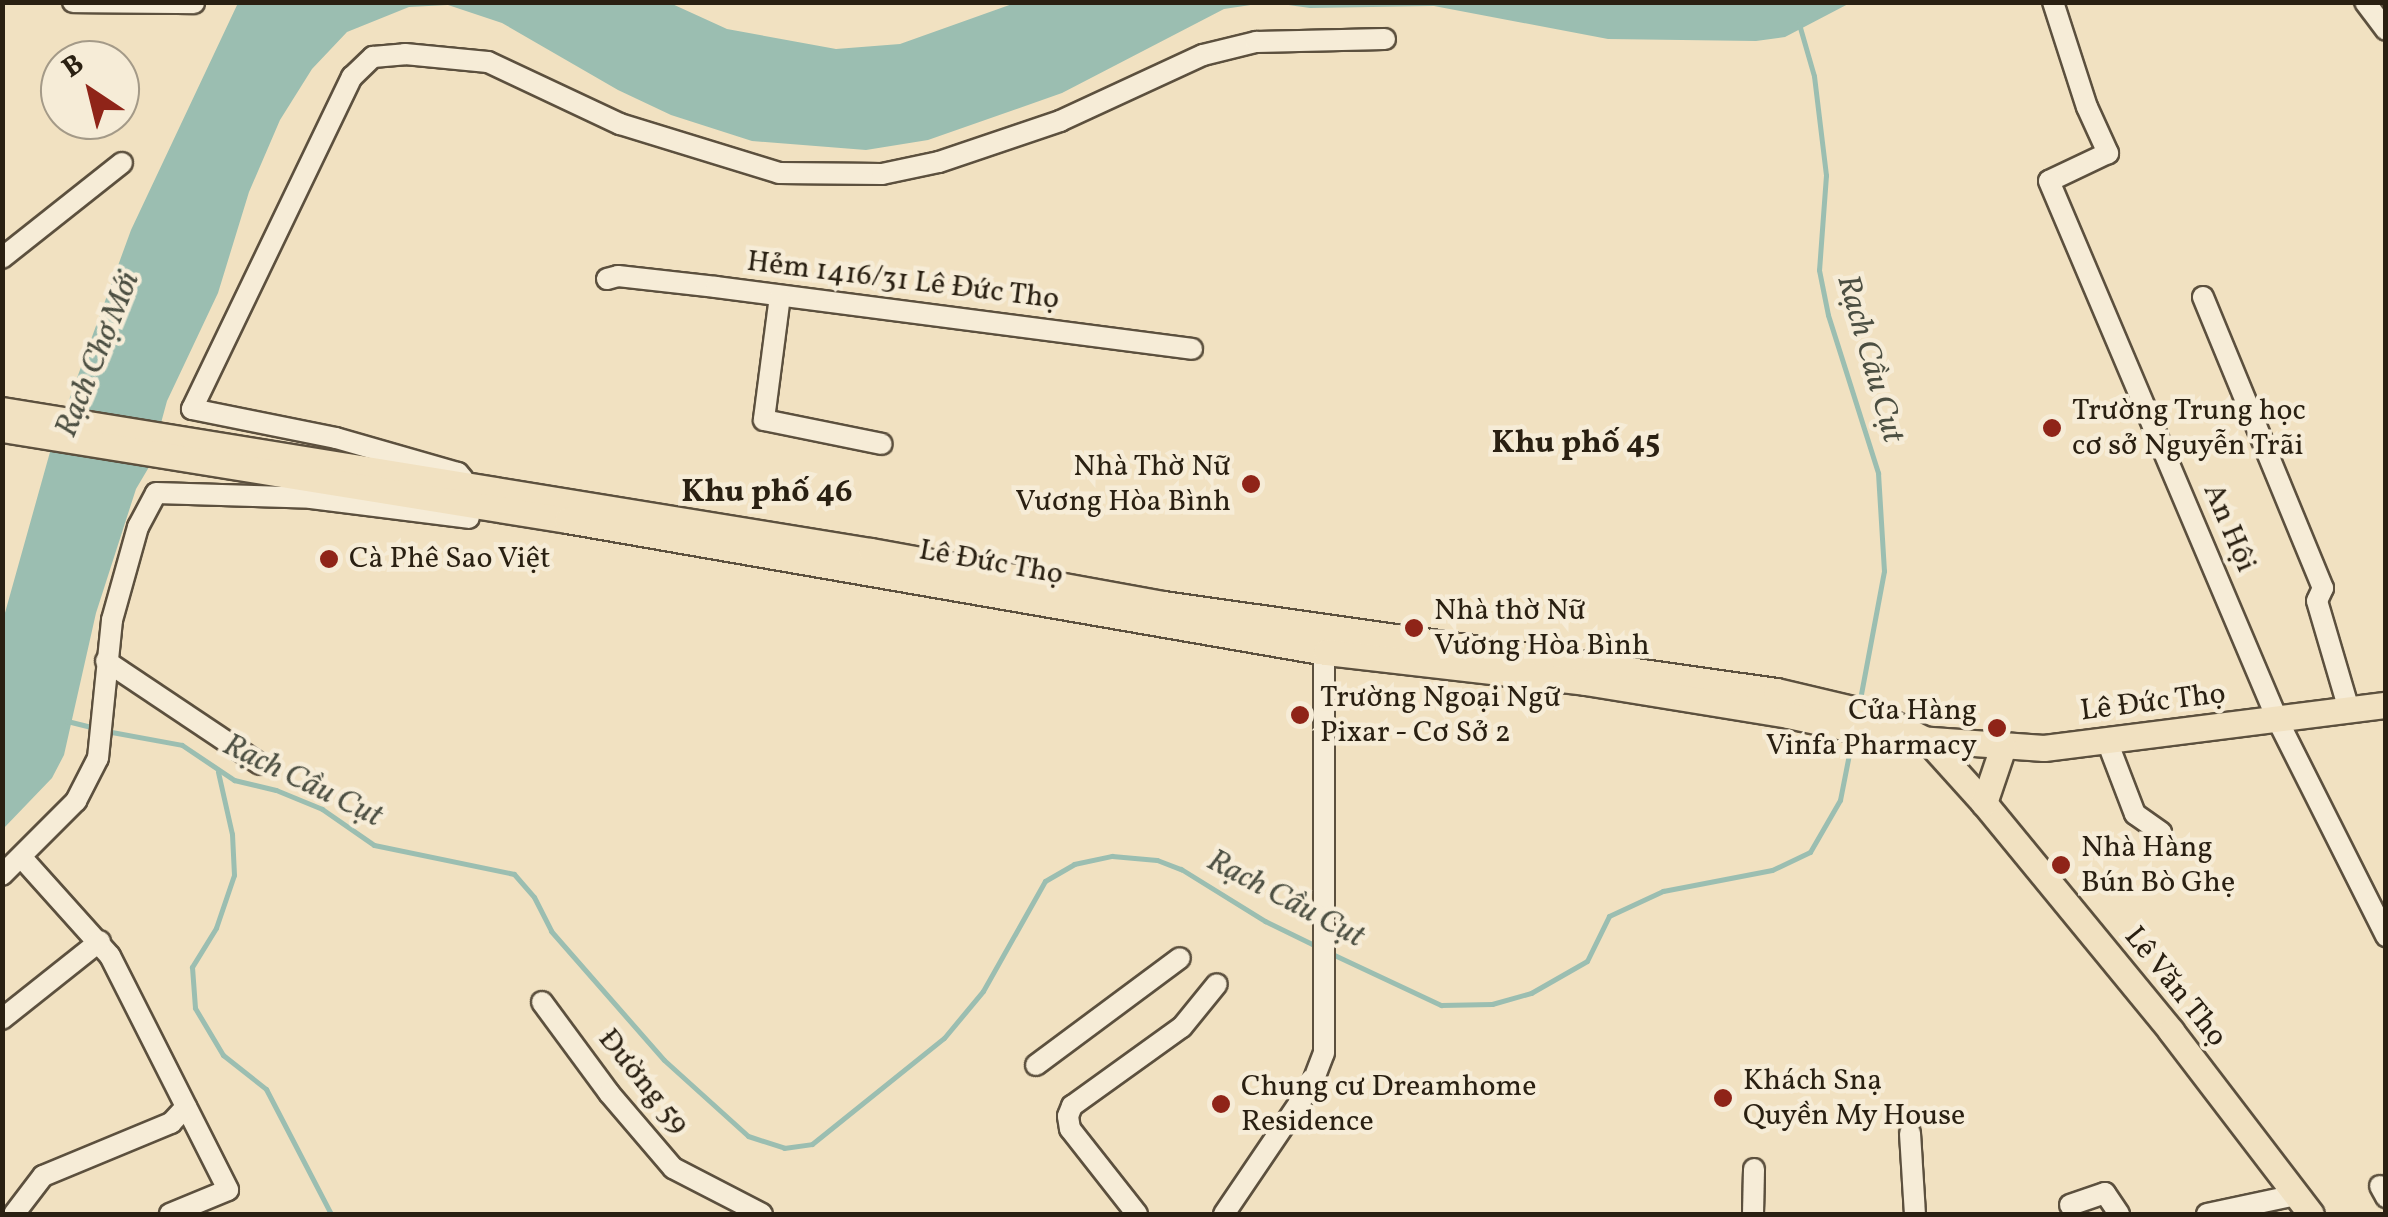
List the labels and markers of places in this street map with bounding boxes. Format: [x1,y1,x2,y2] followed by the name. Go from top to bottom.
[2072,393,2307,464] place label: Trường Trung học cơ sở Nguyễn Trãi
[2041,417,2063,439] marker: Trường Trung học cơ sở Nguyễn Trãi
[1015,449,1231,520] place label: Nhà Thờ Nữ Vương Hòa Bình
[1240,473,1262,495] marker: Nhà Thờ Nữ Vương Hòa Bình
[349,541,551,577] place label: Cà Phê Sao Việt
[318,548,340,570] marker: Cà Phê Sao Việt
[1434,593,1650,664] place label: Nhà thờ Nữ Vương Hòa Bình
[1403,617,1425,639] marker: Nhà thờ Nữ Vương Hòa Bình
[1320,680,1561,750] place label: Trường Ngoại Ngữ Pixar - Cơ Sở 2
[1766,693,1977,764] place label: Cửa Hàng Vinfa Pharmacy
[1289,704,1311,726] marker: Trường Ngoại Ngữ Pixar - Cơ Sở 2
[1986,717,2008,739] marker: Cửa Hàng Vinfa Pharmacy
[2081,830,2235,900] place label: Nhà Hàng Bún Bò Ghẹ
[2050,854,2072,876] marker: Nhà Hàng Bún Bò Ghẹ
[1743,1063,1966,1134] place label: Khách Snạ Quyền My House
[1241,1069,1536,1140] place label: Chung cư Dreamhome Residence
[1712,1087,1734,1109] marker: Khách Snạ Quyền My House
[1210,1093,1232,1115] marker: Chung cư Dreamhome Residence

